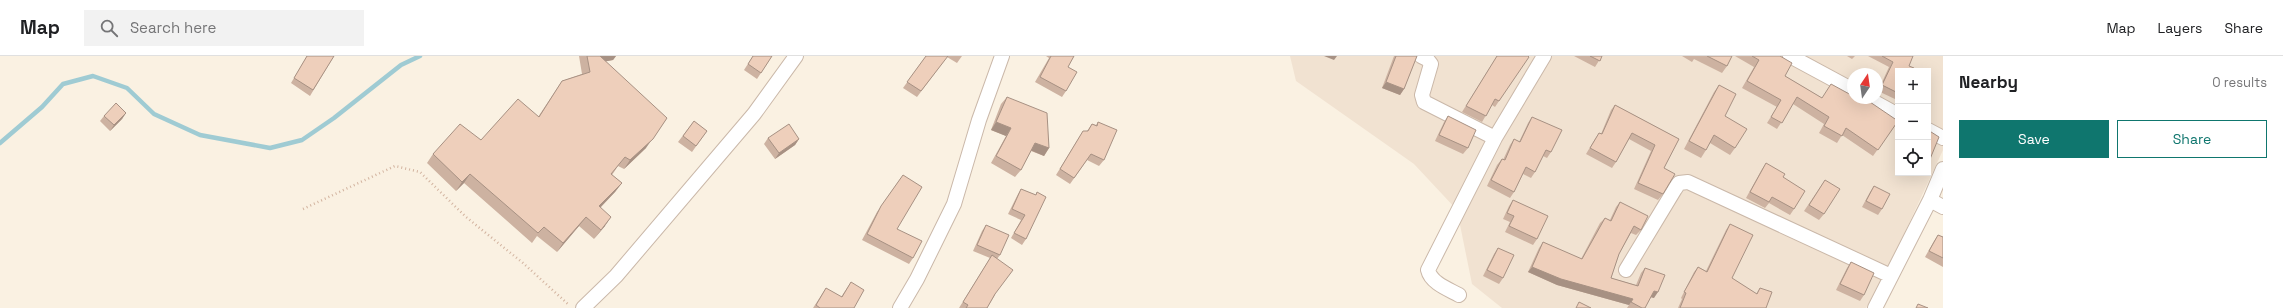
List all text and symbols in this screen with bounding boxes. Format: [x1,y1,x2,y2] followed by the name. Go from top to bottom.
[84,10,364,46] search box
[20,15,60,40] text: Map
[98,17,120,39] icon: search
[130,18,216,37] text: Search here
[2106,19,2136,37] text: Map
[2158,19,2202,37] text: Layers
[2224,19,2263,37] text: Share
[1847,68,1883,104] north arrow
[1895,68,1931,176] map controls
[1895,68,1931,104] button: +
[1959,71,2018,93] text: Nearby
[2212,74,2267,91] text: 0 results
[1895,104,1931,140] button: −
[1959,120,2109,158] button: Save
[2117,120,2267,158] button: Share
[1895,140,1931,176] button: locate

